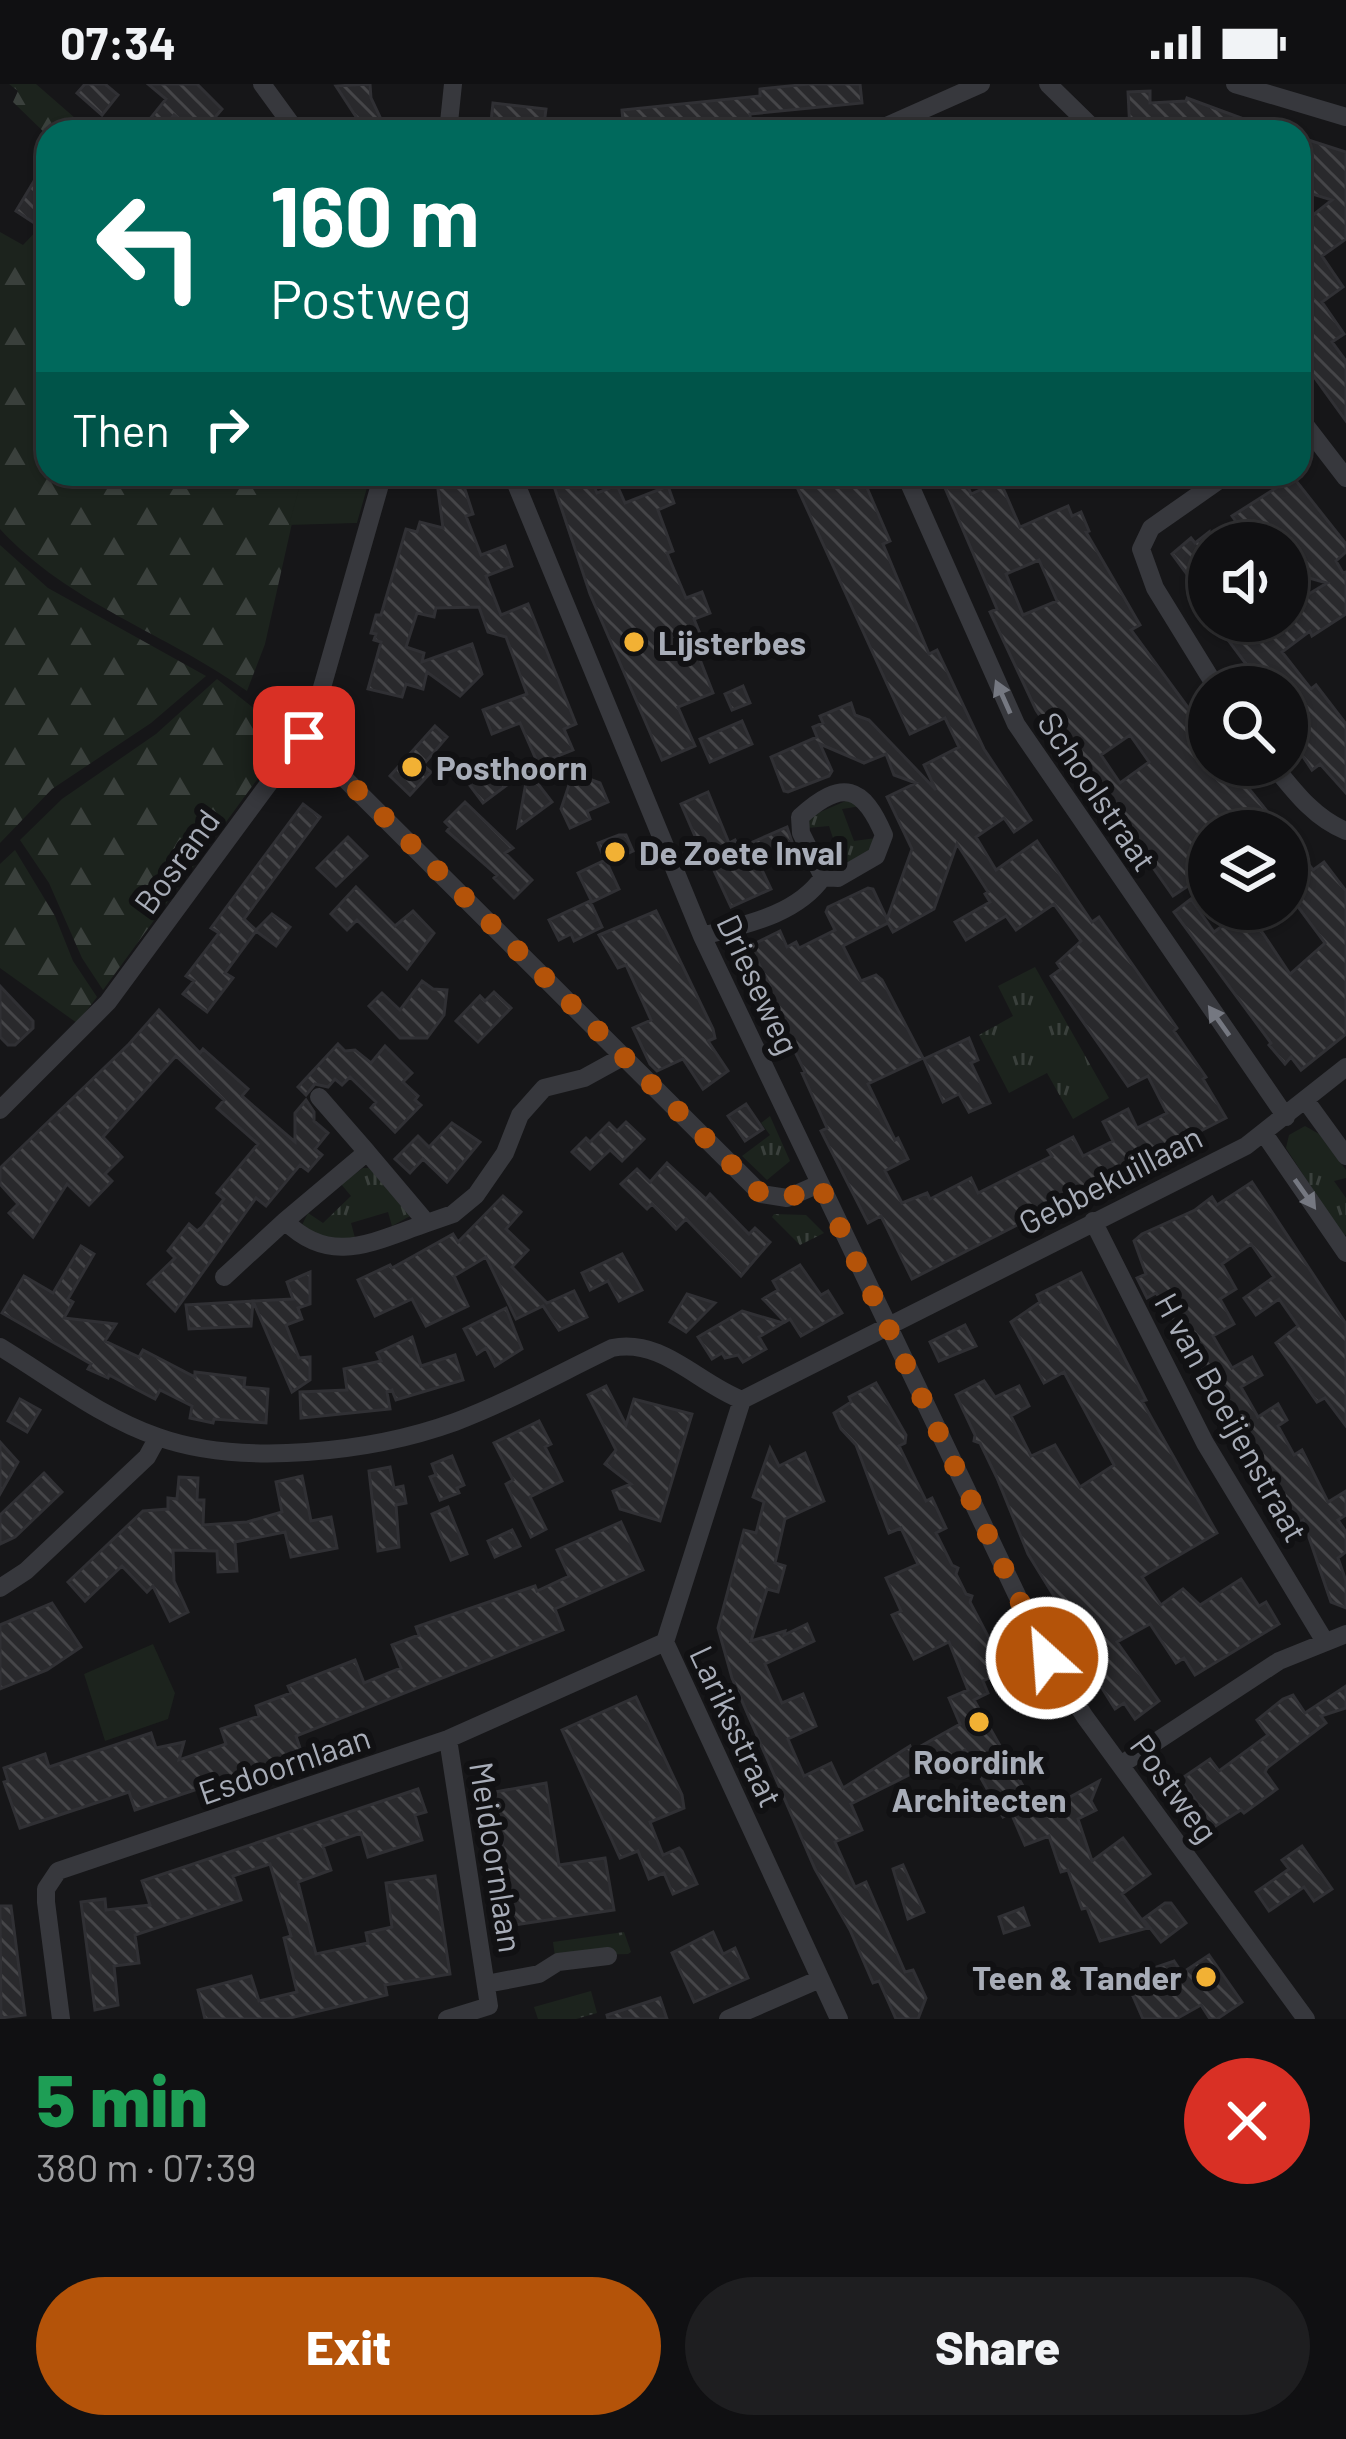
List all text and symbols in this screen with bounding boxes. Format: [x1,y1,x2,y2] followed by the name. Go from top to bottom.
[60,15,176,69] text: 07:34
[270,163,480,264] text: 160 m
[72,168,228,324] icon: left
[270,265,472,330] text: Postweg
[194,396,260,462] icon: right
[72,402,170,456] text: Then
[1188,522,1308,930] map controls
[1188,522,1308,642] button: sound
[658,622,806,662] place label: Lijsterbes
[621,629,647,655] marker: Lijsterbes
[1188,666,1308,786] button: search
[993,679,1013,714] one-way arrow
[253,686,355,788] pin
[271,704,337,770] icon: arrive
[1030,704,1166,878] street label: Schoolstraat
[436,747,588,787] place label: Posthoorn
[399,754,425,780] marker: Posthoorn
[125,801,227,921] street label: Bosrand
[1188,810,1308,930] button: layers
[639,832,843,872] place label: De Zoete Inval
[602,839,628,865] marker: De Zoete Inval
[709,908,809,1060] street label: Drieseweg
[1208,1005,1231,1037] one-way arrow
[1012,1116,1208,1242] street label: Gebbekuillaan
[1293,1178,1316,1210] one-way arrow
[1147,1286,1317,1548] street label: H van Boeijenstraat
[984,1595,1110,1721] position arrow
[682,1639,792,1813] street label: Lariksstraat
[966,1709,992,1735] marker: Roordink Architecten
[193,1716,375,1812] street label: Esdoornlaan
[1123,1726,1227,1850] street label: Postweg
[892,1741,1066,1819] place label: Roordink Architecten
[462,1759,532,1955] street label: Meidoornlaan
[972,1957,1182,1997] place label: Teen & Tander
[1193,1964,1219,1990] marker: Teen & Tander
[36,2055,208,2141] text: 5 min
[1184,2058,1310,2184] button: close
[36,2143,256,2190] text: 380 m · 07:39
[36,2277,661,2415] button: Exit
[685,2277,1310,2415] button: Share

